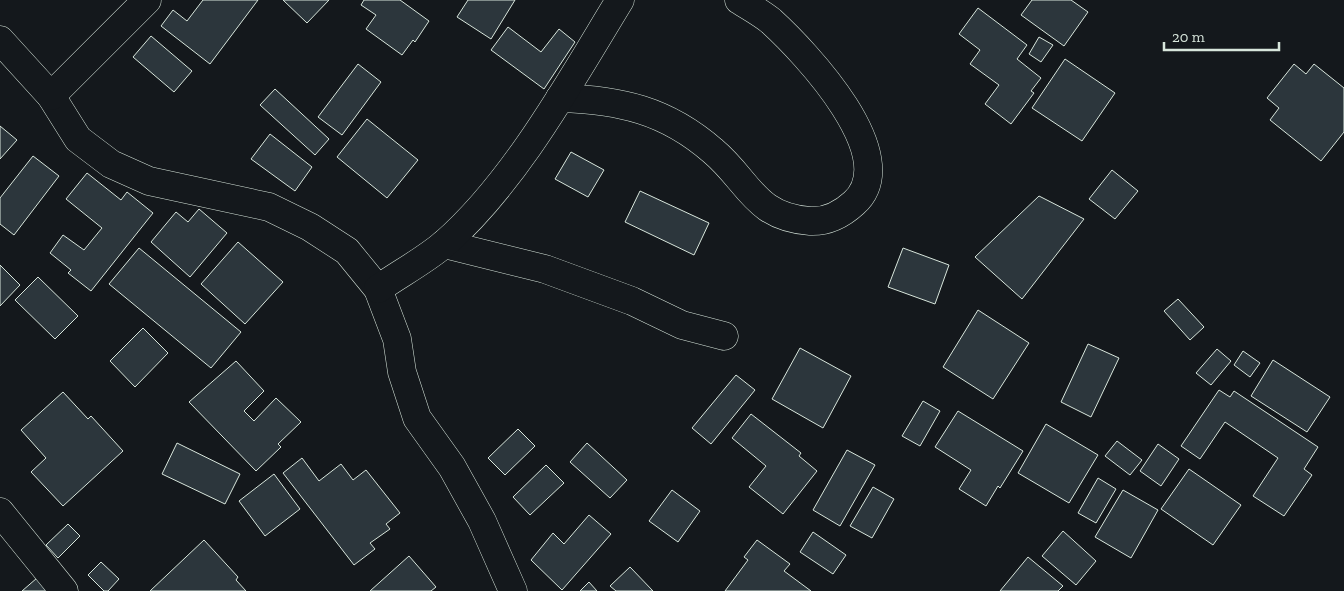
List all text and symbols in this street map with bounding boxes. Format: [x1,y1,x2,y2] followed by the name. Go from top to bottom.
[1164,20,1279,52] scale bar
[1172,28,1205,46] text: 20 m

